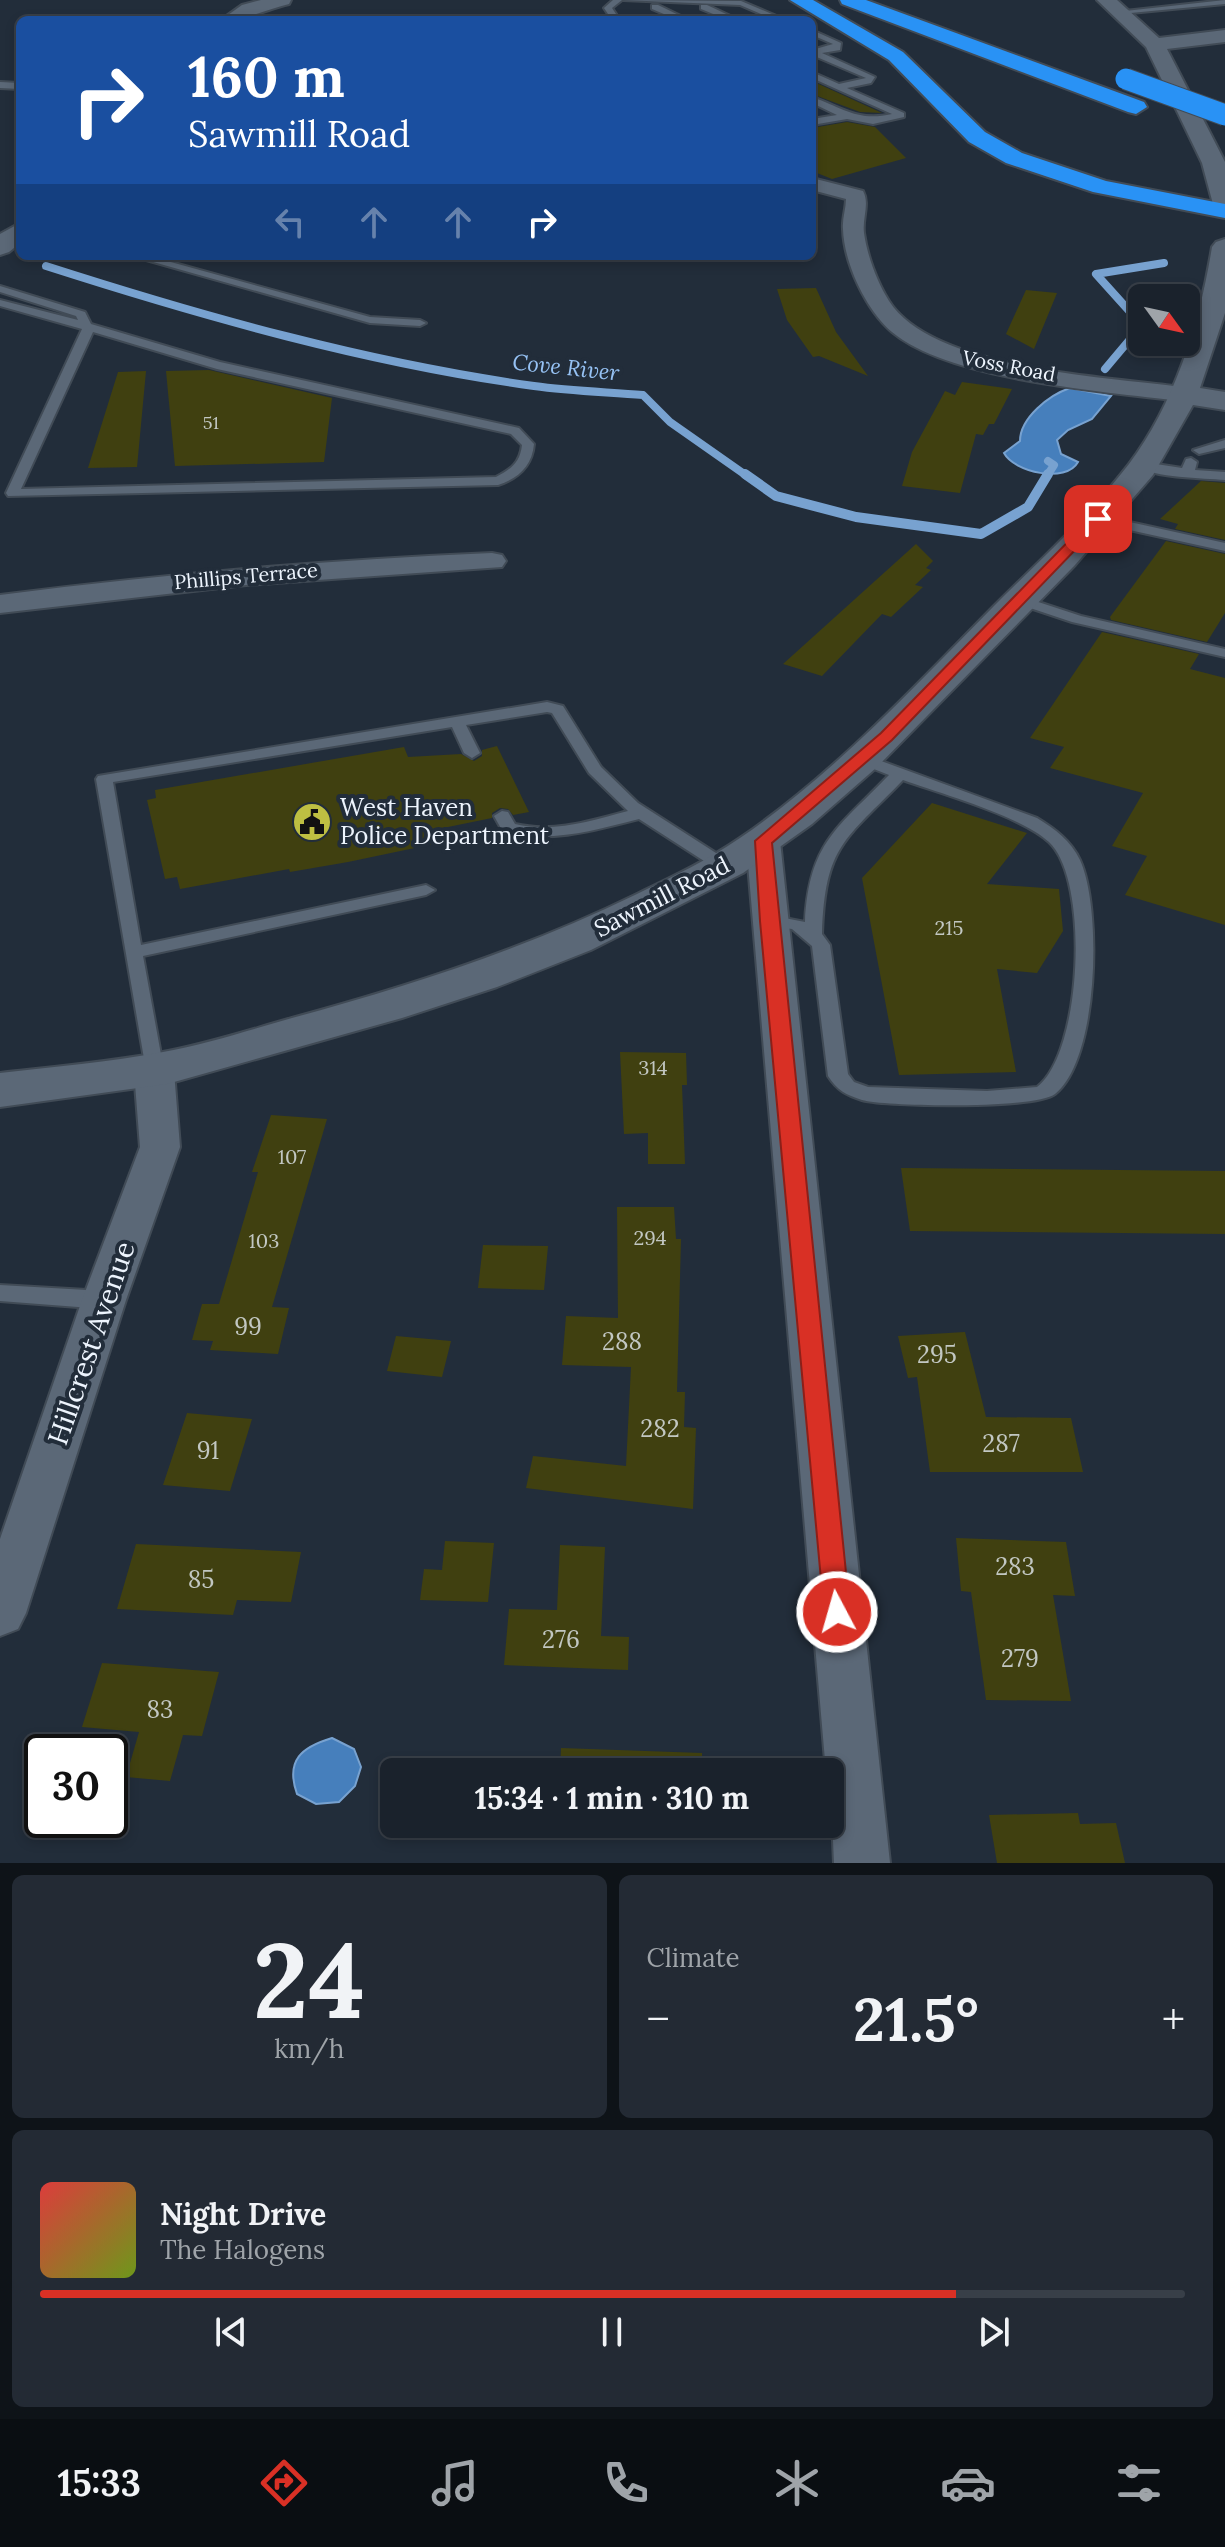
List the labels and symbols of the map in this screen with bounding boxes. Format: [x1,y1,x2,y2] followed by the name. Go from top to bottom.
[1128,284,1200,356] north arrow
[960,344,1058,387] street label: Voss Road
[511,347,622,387] water label: Cove River
[203,411,219,434] house number: 51
[1064,485,1132,553] pin
[173,557,319,594] street label: Phillips Terrace
[340,792,550,851] place label: West Haven Police Department
[291,801,333,843] public building icon: West Haven Police Department
[589,849,735,944] street label: Sawmill Road
[935,915,963,940] house number: 215
[638,1055,668,1080] house number: 314
[278,1144,306,1169] house number: 107
[633,1225,667,1250] house number: 294
[249,1228,279,1253] house number: 103
[39,1236,143,1450] street label: Hillcrest Avenue
[234,1311,262,1342] house number: 99
[602,1326,642,1357] house number: 288
[917,1339,957,1370] house number: 295
[640,1413,680,1444] house number: 282
[982,1428,1020,1459] house number: 287
[197,1435,219,1466] house number: 91
[995,1551,1035,1582] house number: 283
[188,1564,214,1595] house number: 85
[795,1570,879,1654] position arrow
[542,1624,580,1655] house number: 276
[1001,1643,1039,1674] house number: 279
[147,1694,173,1725] house number: 83
[24,1734,128,1838] speed limit sign: 30

